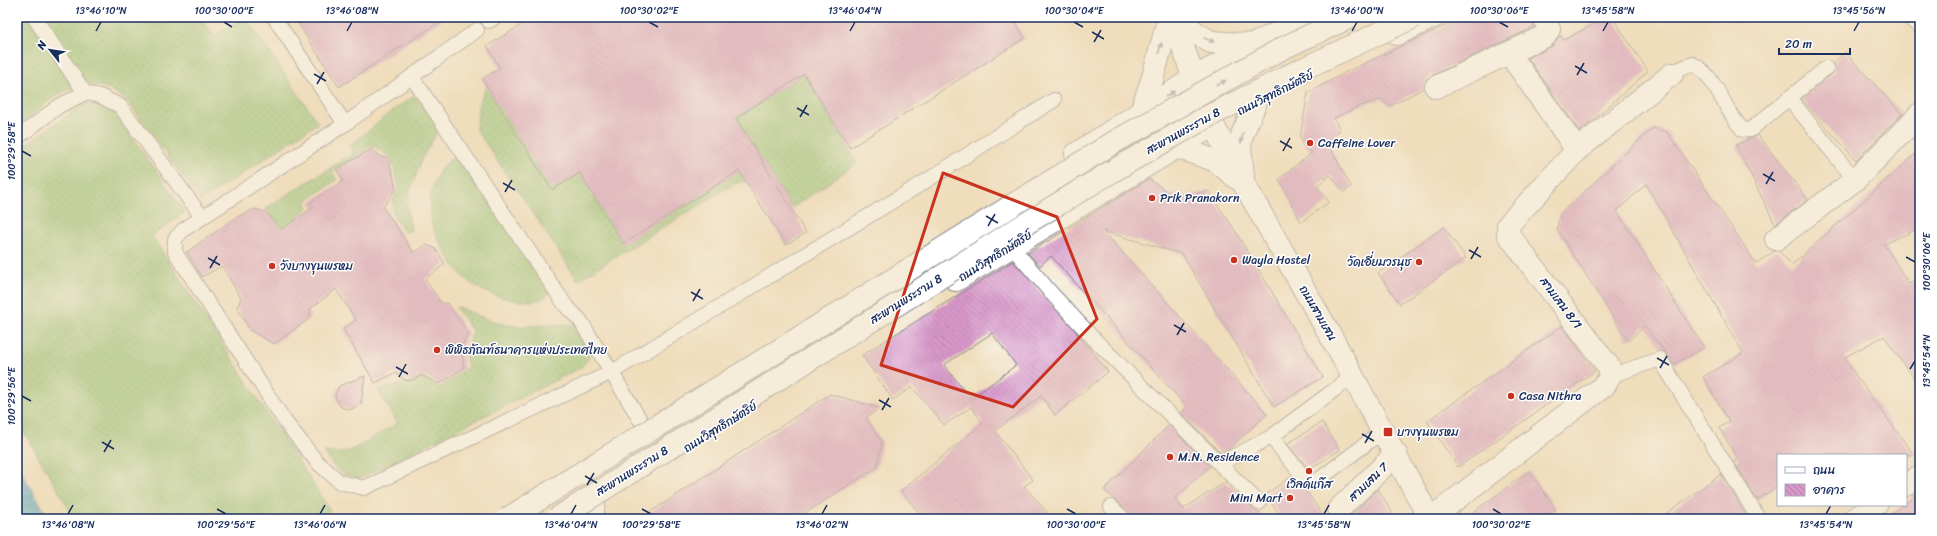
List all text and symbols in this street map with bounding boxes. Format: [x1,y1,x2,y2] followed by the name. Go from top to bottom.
[75,2,127,20] text: 13°46'10"N
[194,2,255,20] text: 100°30'00"E
[325,2,379,20] text: 13°46'08"N
[620,2,680,20] text: 100°30'02"E
[828,2,882,20] text: 13°46'04"N
[1044,2,1105,20] text: 100°30'04"E
[1330,2,1384,20] text: 13°46'00"N
[1470,2,1530,20] text: 100°30'06"E
[1581,2,1635,20] text: 13°45'58"N
[1832,2,1886,20] text: 13°45'56"N
[30,30,70,70] north arrow
[1779,30,1850,56] scale bar
[1785,33,1812,55] text: 20 m
[1203,36,1215,43] one-way arrow
[31,37,52,54] text: N
[1158,42,1164,54] one-way arrow
[1233,63,1319,122] street label: ถนนวิสุทธิกษัตริย์
[1215,80,1226,86] one-way arrow
[1164,90,1175,97] one-way arrow
[1141,101,1225,161] street label: สะพานพระราม 8
[3,120,21,180] text: 100°29'58"E
[1239,132,1245,144] one-way arrow
[1318,132,1396,154] place label: Caffeine Lover
[1305,138,1315,148] marker: Caffeine Lover
[1160,187,1240,209] place label: Prik Pranakorn
[1147,193,1157,203] marker: Prik Pranakorn
[954,223,1038,288] street label: ถนนวิสุทธิกษัตริย์
[1918,231,1936,291] text: 100°30'06"E
[1242,249,1311,271] place label: Wayla Hostel
[1347,251,1413,273] place label: วัดเอี่ยมวรนุช
[280,255,354,277] place label: วังบางขุนพรหม
[1229,255,1239,265] marker: Wayla Hostel
[1414,257,1424,267] marker: วัดเอี่ยมวรนุช
[267,261,277,271] marker: วังบางขุนพรหม
[864,268,947,331] street label: สะพานพระราม 8
[1533,271,1588,334] street label: สามเสน 8/1
[1293,281,1343,345] street label: ถนนสามเสน
[1918,334,1936,388] text: 13°45'54"N
[445,339,607,361] place label: พิพิธภัณฑ์ธนาคารแห่งประเทศไทย
[432,345,442,355] marker: พิพิธภัณฑ์ธนาคารแห่งประเทศไทย
[3,365,21,425] text: 100°29'56"E
[1519,385,1581,407] place label: Casa Nithra
[1506,391,1516,401] marker: Casa Nithra
[679,394,763,459] street label: ถนนวิสุทธิกษัตริย์
[1397,421,1459,443] place label: บางขุนพรหม
[1382,426,1394,438] marker: บางขุนพรหม
[590,440,673,503] street label: สะพานพระราม 8
[1178,446,1260,468] place label: M.N. Residence
[1165,452,1175,462] marker: M.N. Residence
[1777,454,1907,506] legend
[1342,456,1394,508] street label: สามเสน 7
[1813,459,1835,481] text: ถนน
[1304,466,1314,476] marker: เวิลด์แก๊ส
[1286,473,1334,495] place label: เวิลด์แก๊ส
[1812,479,1846,501] text: อาคาร
[1230,487,1283,509] place label: Mini Mart
[1285,493,1295,503] marker: Mini Mart
[41,516,95,534] text: 13°46'08"N
[197,516,257,534] text: 100°29'56"E
[294,516,346,534] text: 13°46'06"N
[544,516,598,534] text: 13°46'04"N
[622,516,682,534] text: 100°29'58"E
[796,516,849,534] text: 13°46'02"N
[1046,516,1107,534] text: 100°30'00"E
[1297,516,1351,534] text: 13°45'58"N
[1472,516,1532,534] text: 100°30'02"E
[1799,516,1853,534] text: 13°45'54"N

